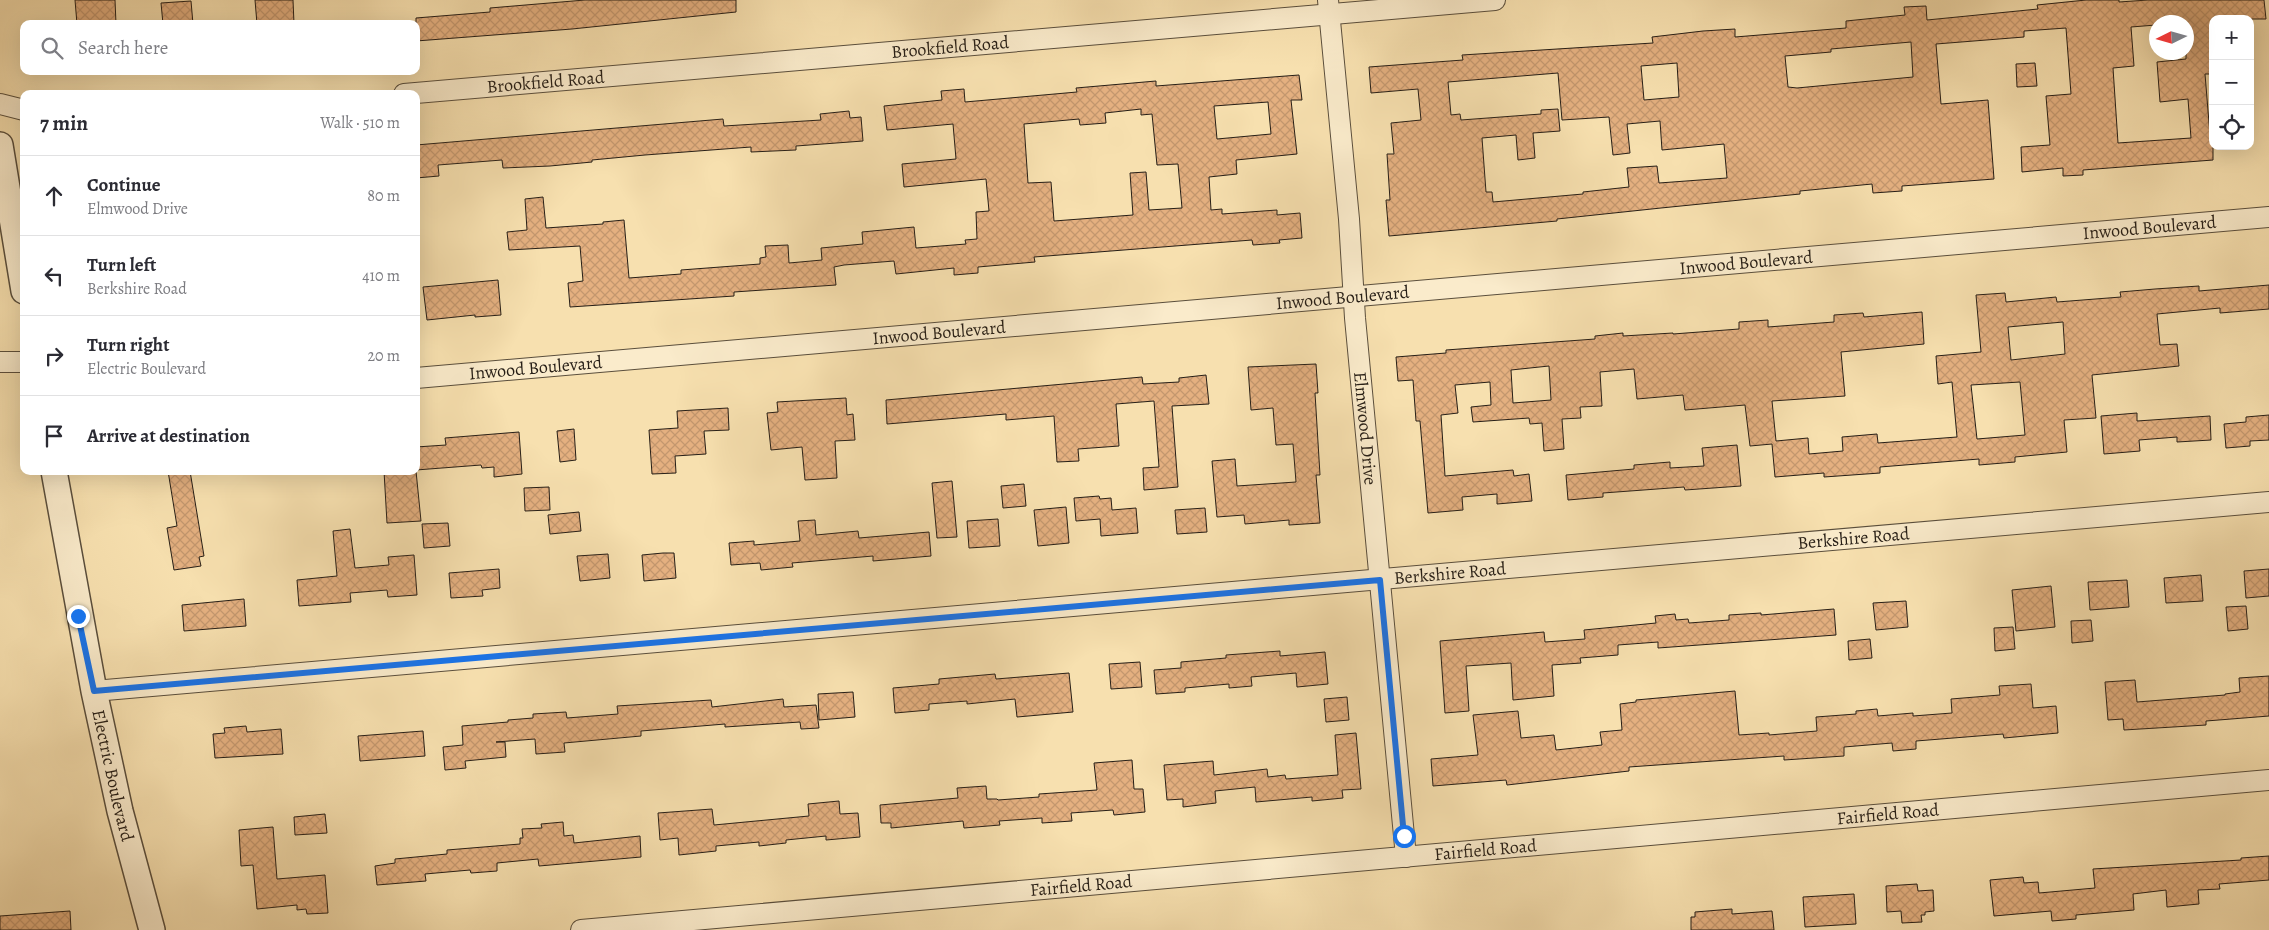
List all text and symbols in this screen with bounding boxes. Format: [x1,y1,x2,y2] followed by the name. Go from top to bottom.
[2149,15,2194,60] north arrow
[2209,15,2254,150] map controls
[2209,15,2254,60] button: +
[20,20,420,75] search box
[890,30,1010,64] street label: Brookfield Road
[38,34,66,62] icon: search
[78,35,168,61] text: Search here
[2209,60,2254,105] button: −
[486,65,606,99] street label: Brookfield Road
[2209,105,2254,150] button: locate
[40,109,88,137] text: 7 min
[320,112,400,134] text: Walk · 510 m
[87,172,161,198] text: Continue
[40,182,68,210] icon: ahead
[367,185,400,207] text: 80 m
[87,198,188,220] text: Elmwood Drive
[2082,210,2217,245] street label: Inwood Boulevard
[1678,245,1814,280] street label: Inwood Boulevard
[87,252,156,278] text: Turn left
[40,262,68,290] icon: left
[362,265,400,287] text: 410 m
[87,278,187,300] text: Berkshire Road
[1275,280,1410,315] street label: Inwood Boulevard
[871,315,1007,350] street label: Inwood Boulevard
[87,332,169,358] text: Turn right
[40,342,68,370] icon: right
[367,345,400,367] text: 20 m
[468,350,604,385] street label: Inwood Boulevard
[87,358,206,380] text: Electric Boulevard
[1348,371,1383,486] street label: Elmwood Drive
[40,422,68,450] icon: arrive
[87,423,250,449] text: Arrive at destination
[1796,521,1911,555] street label: Berkshire Road
[1393,556,1507,590] street label: Berkshire Road
[67,605,90,628] route end
[86,707,140,844] street label: Electric Boulevard
[1836,797,1940,830] street label: Fairfield Road
[1393,825,1416,848] route start
[1433,833,1538,866] street label: Fairfield Road
[1029,869,1134,902] street label: Fairfield Road

